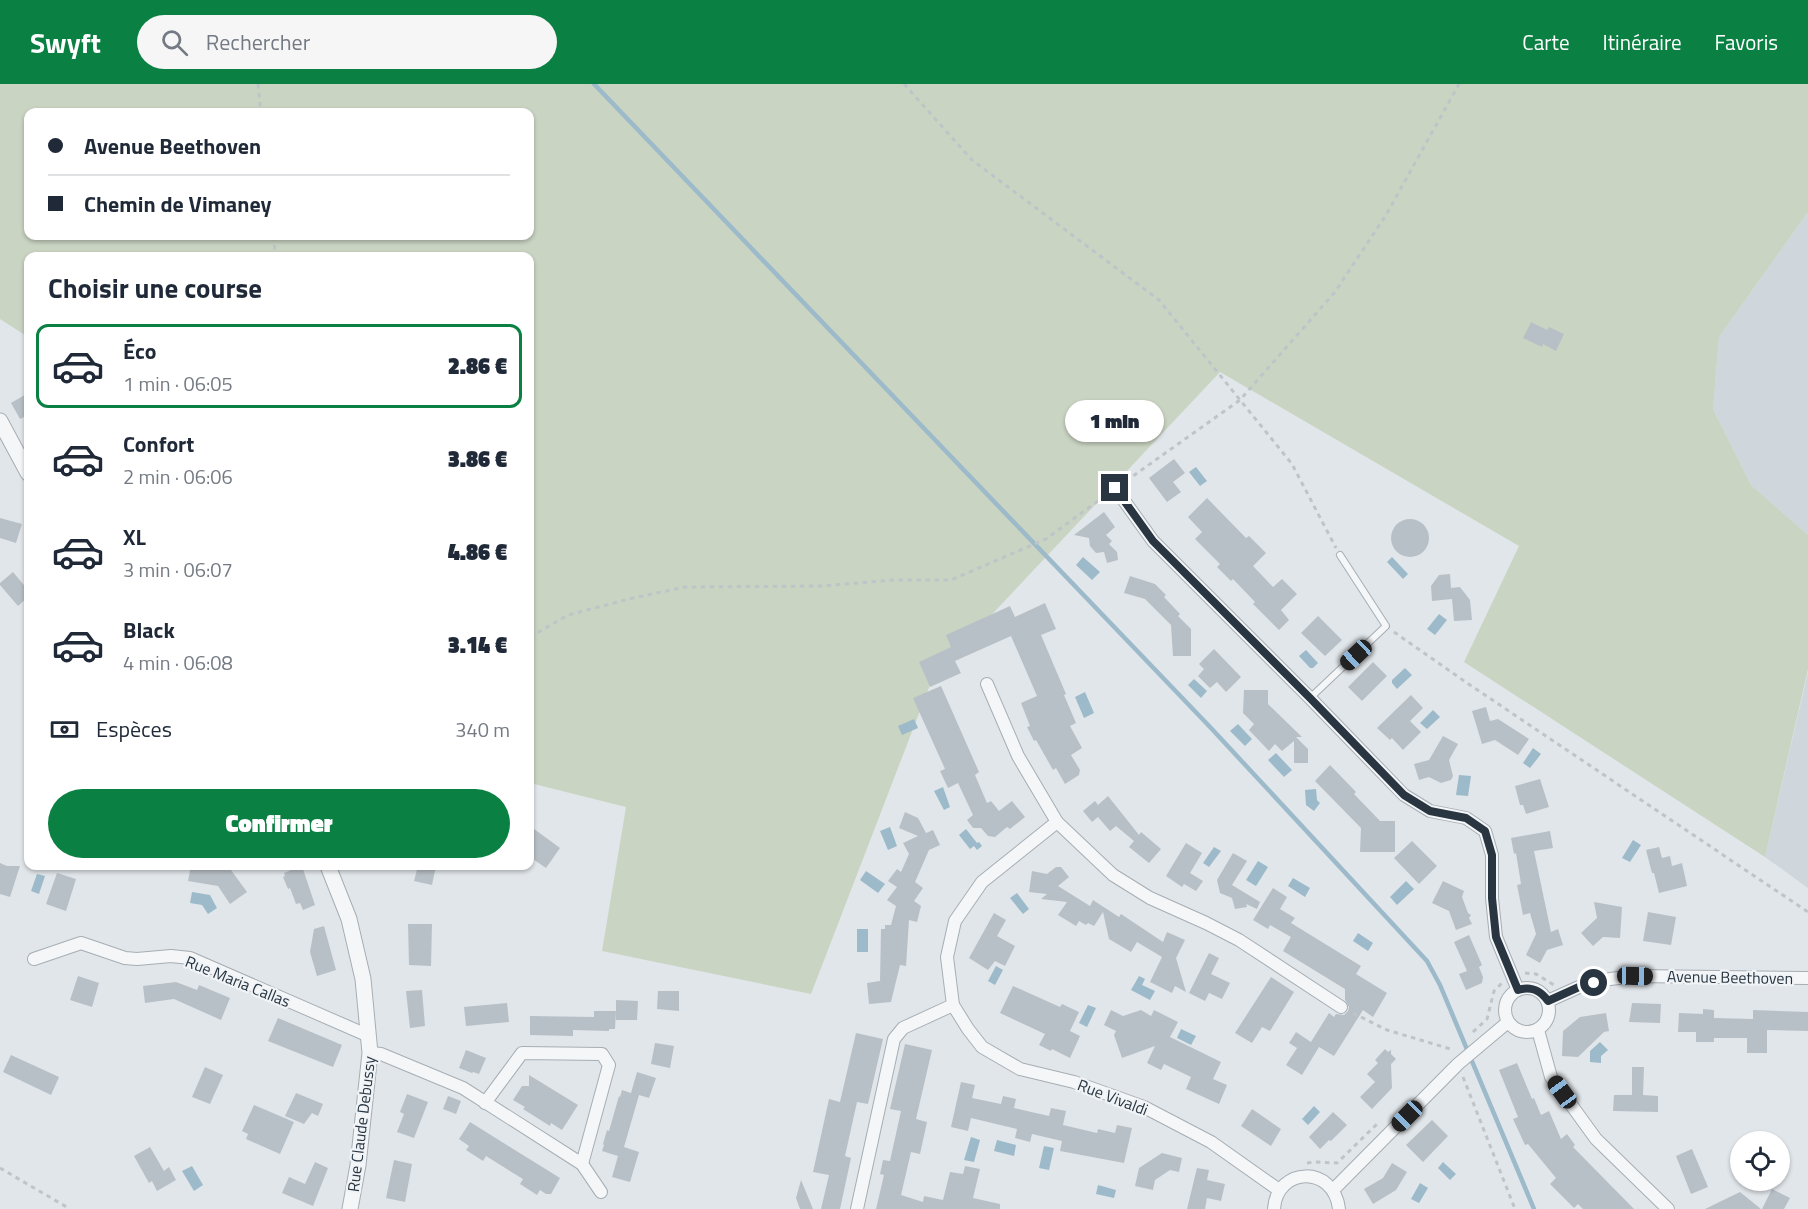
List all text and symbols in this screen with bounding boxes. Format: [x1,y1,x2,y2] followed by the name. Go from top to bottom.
[137,15,557,69] search box
[30,21,101,64] text: Swyft
[206,25,310,59] text: Rechercher
[158,26,191,59] icon: search
[1522,26,1570,58] text: Carte
[1603,26,1682,58] text: Itinéraire
[1715,26,1778,58] text: Favoris
[84,129,261,163] text: Avenue Beethoven
[84,187,271,221] text: Chemin de Vimaney
[48,267,262,308] text: Choisir une course
[123,334,156,368] text: Éco
[51,339,105,393] icon: car
[448,349,507,383] text: 2.86 €
[123,368,233,399] text: 1 min · 06:05
[1066,401,1164,443] callout: 1 min
[1090,405,1139,436] text: 1 min
[123,427,194,461] text: Confort
[51,432,105,486] icon: car
[448,442,507,476] text: 3.86 €
[123,461,233,492] text: 2 min · 06:06
[1101,474,1128,501] route end
[123,520,146,554] text: XL
[51,525,105,579] icon: car
[448,535,507,569] text: 4.86 €
[123,554,233,585] text: 3 min · 06:07
[123,613,175,647] text: Black
[51,618,105,672] icon: car
[448,628,507,662] text: 3.14 €
[1337,636,1375,674] car
[123,647,233,678] text: 4 min · 06:08
[96,712,172,746] text: Espèces
[48,713,81,746] icon: cash
[455,714,510,745] text: 340 m
[48,789,510,858] button: Confirmer
[182,949,294,1013] street label: Rue Maria Callas
[1667,964,1793,990] street label: Avenue Beethoven
[1617,967,1653,985] car
[1580,969,1607,996] route start
[341,1054,381,1193] street label: Rue Claude Debussy
[1544,1072,1580,1112] car
[1074,1073,1152,1121] street label: Rue Vivaldi
[1388,1097,1426,1135] car
[1730,1131,1790,1191] map controls
[1730,1131,1790,1191] button: locate

